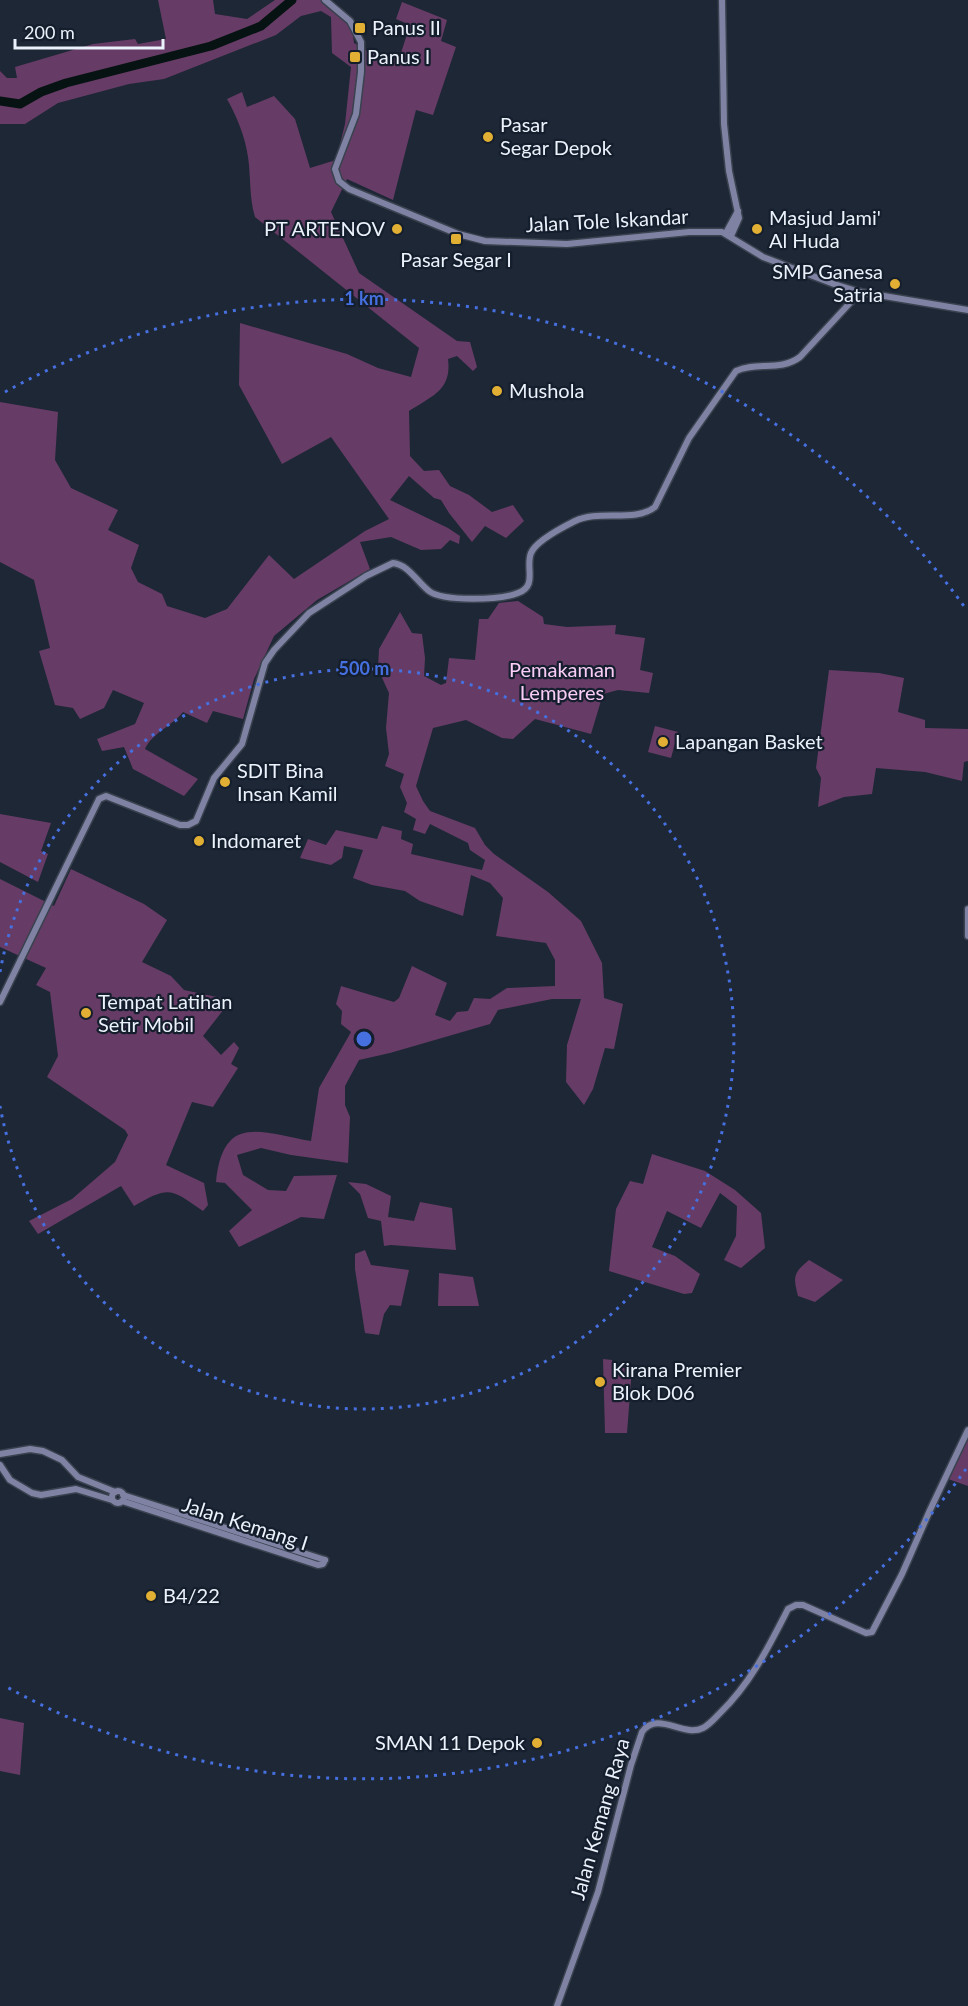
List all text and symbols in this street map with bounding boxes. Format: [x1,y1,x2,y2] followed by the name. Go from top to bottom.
[15,12,164,50] scale bar
[372,15,441,39] place label: Panus II
[24,21,75,43] text: 200 m
[353,21,367,35] marker: Panus II
[367,44,430,68] place label: Panus I
[348,50,362,64] marker: Panus I
[500,112,613,159] place label: Pasar Segar Depok
[481,130,495,144] marker: Pasar Segar Depok
[525,204,690,236] street label: Jalan Tole Iskandar
[769,205,881,252] place label: Masjud Jami' Al Huda
[264,216,385,240] place label: PT ARTENOV
[390,222,404,236] marker: PT ARTENOV
[750,222,764,236] marker: Masjud Jami' Al Huda
[449,232,463,246] marker: Pasar Segar I
[400,247,512,271] place label: Pasar Segar I
[772,259,883,306] place label: SMP Ganesa Satria
[888,277,902,291] marker: SMP Ganesa Satria
[344,287,384,309] text: 1 km
[509,378,584,402] place label: Mushola
[490,384,504,398] marker: Mushola
[339,657,389,679] text: 500 m
[509,657,615,704] park label: Pemakaman Lemperes
[675,729,823,753] place label: Lapangan Basket
[656,735,670,749] marker: Lapangan Basket
[237,758,338,805] place label: SDIT Bina Insan Kamil
[218,775,232,789] marker: SDIT Bina Insan Kamil
[211,828,301,852] place label: Indomaret
[192,834,206,848] marker: Indomaret
[98,989,232,1036] place label: Tempat Latihan Setir Mobil
[79,1006,93,1020] marker: Tempat Latihan Setir Mobil
[354,1029,374,1049] centre of rings
[612,1357,742,1404] place label: Kirana Premier Blok D06
[593,1375,607,1389] marker: Kirana Premier Blok D06
[179,1491,311,1555] street label: Jalan Kemang I
[163,1583,220,1607] place label: B4/22
[144,1589,158,1603] marker: B4/22
[375,1730,526,1754] place label: SMAN 11 Depok
[564,1735,634,1902] street label: Jalan Kemang Raya
[530,1736,544,1750] marker: SMAN 11 Depok

